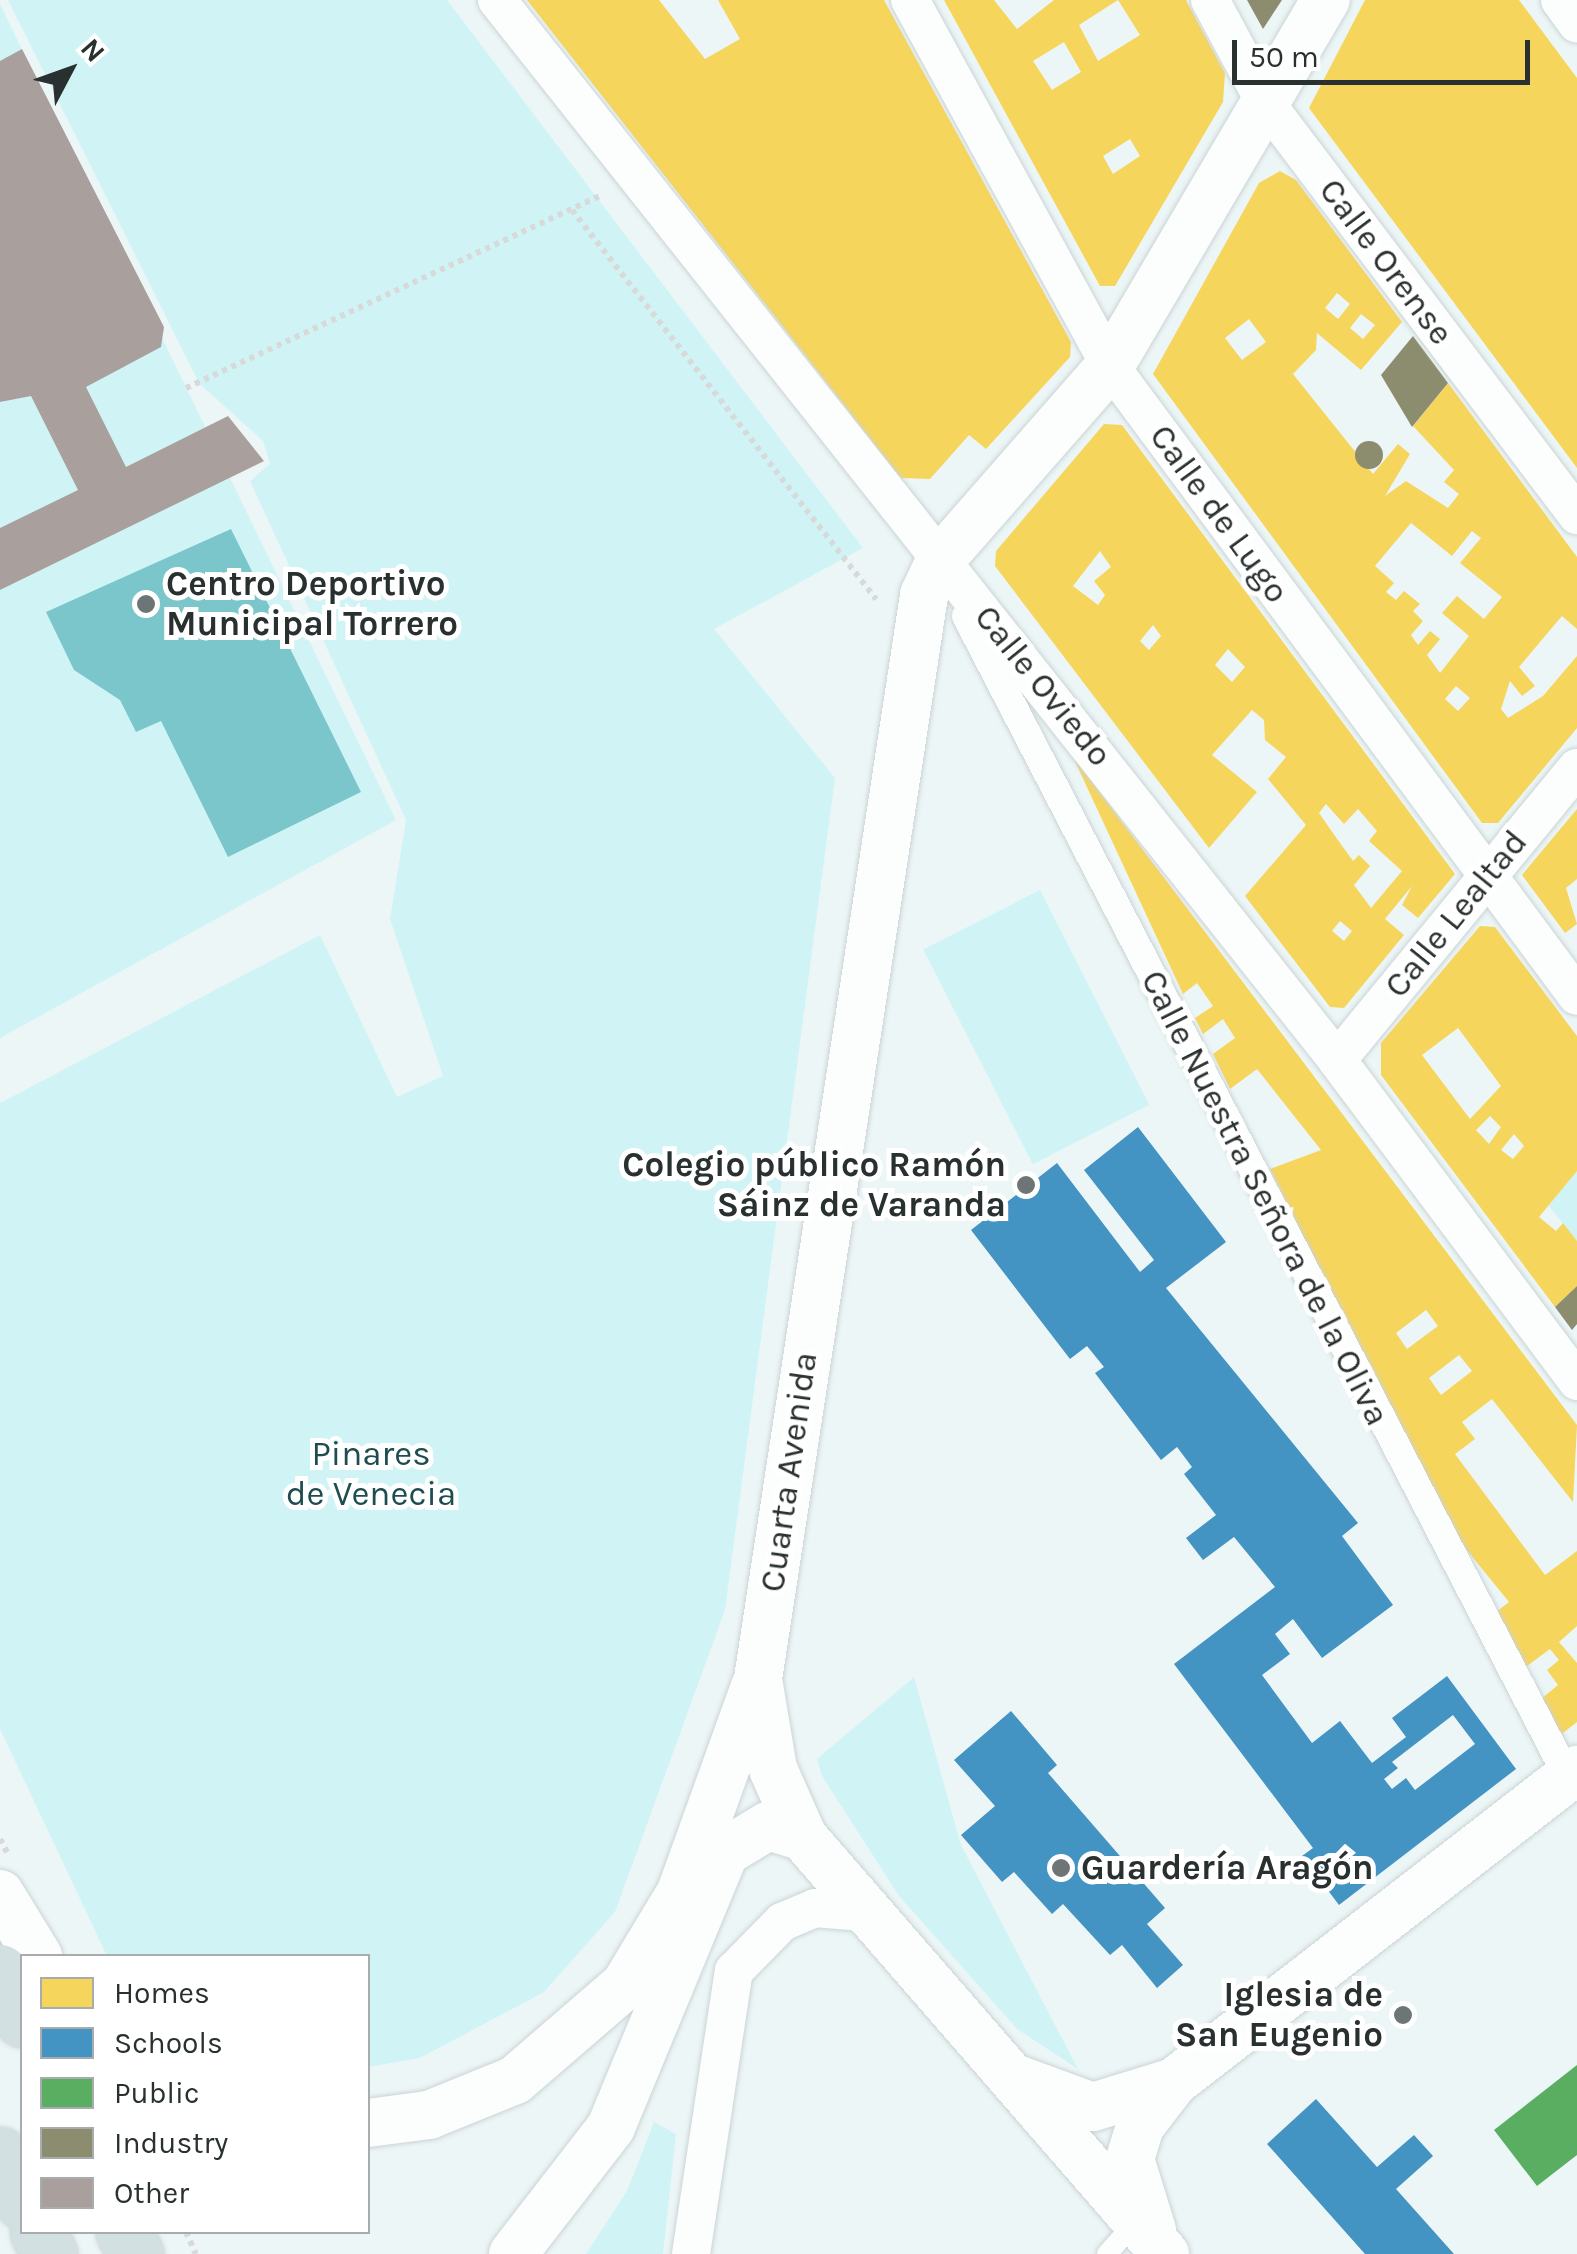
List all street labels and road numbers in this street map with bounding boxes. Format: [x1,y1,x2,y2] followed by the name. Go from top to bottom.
[1310,171,1462,353] street label: Calle Orense
[1140,417,1298,611] street label: Calle de Lugo
[965,597,1121,775] street label: Calle Oviedo
[1376,822,1536,1006] street label: Calle Lealtad
[1132,963,1398,1433] street label: Calle Nuestra Señora de la Oliva
[751,1349,827,1595] street label: Cuarta Avenida

